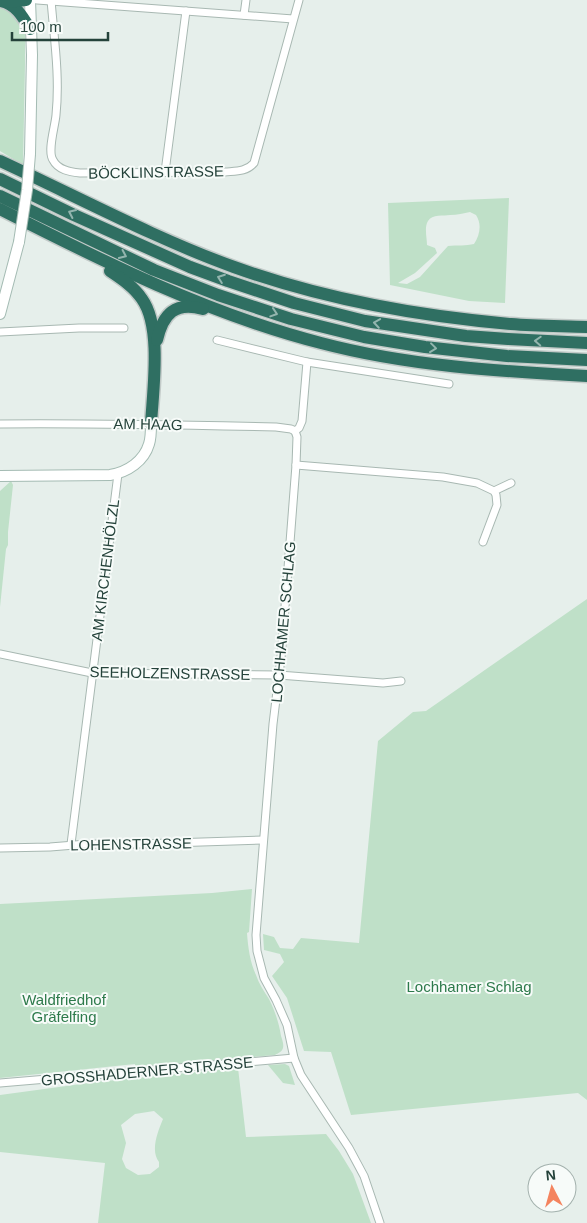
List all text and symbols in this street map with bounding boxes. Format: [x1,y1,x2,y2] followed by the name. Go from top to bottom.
[12,10,109,42] scale bar
[20,18,62,35] text: 100 m
[88,162,224,182] street label: BÖCKLINSTRASSE
[68,209,77,220] one-way arrow
[118,249,127,259] one-way arrow
[217,274,226,284] one-way arrow
[270,307,278,317] one-way arrow
[373,318,381,329] one-way arrow
[534,335,542,346] one-way arrow
[429,342,437,353] one-way arrow
[113,415,183,433] street label: AM HAAG
[88,498,122,642] street label: AM KIRCHENHÖLZL
[267,541,299,703] street label: LOCHHAMER SCHLAG
[89,663,251,683] street label: SEEHOLZENSTRASSE
[70,834,192,854] street label: LOHENSTRASSE
[406,978,532,995] park label: Lochhamer Schlag
[22,991,107,1025] park label: Waldfriedhof Gräfelfing
[40,1053,254,1089] street label: GROSSHADERNER STRASSE
[527,1163,577,1213] north arrow
[545,1167,557,1184] text: N

